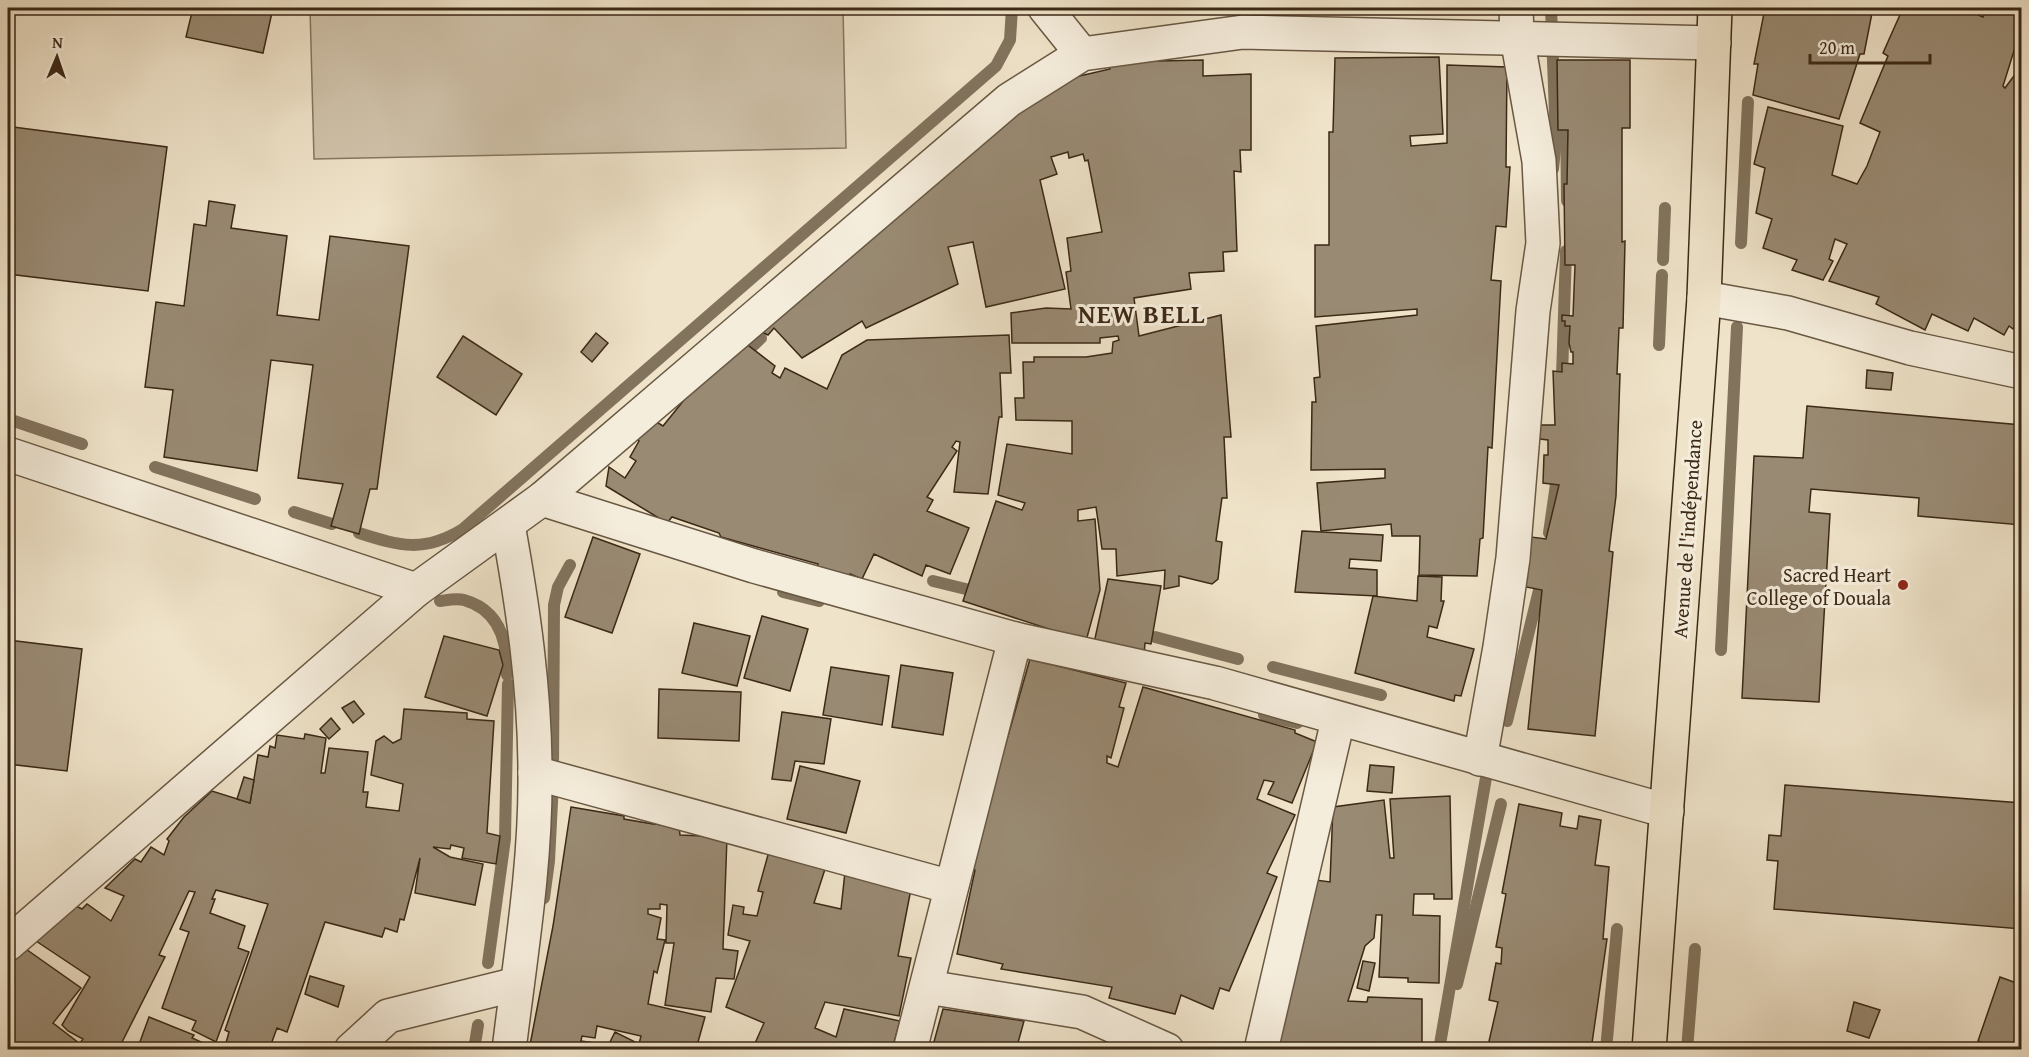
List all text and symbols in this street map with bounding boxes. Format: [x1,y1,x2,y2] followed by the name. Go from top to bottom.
[27,27,87,87] north arrow
[1810,27,1930,65] scale bar
[52,30,64,54] text: N
[1819,34,1855,61] text: 20 m
[1078,294,1206,333] district label: NEW BELL
[1665,419,1709,639] street label: Avenue de l'indépendance
[1747,560,1892,612] place label: Sacred Heart College of Douala
[1896,578,1910,592] marker: Sacred Heart College of Douala

